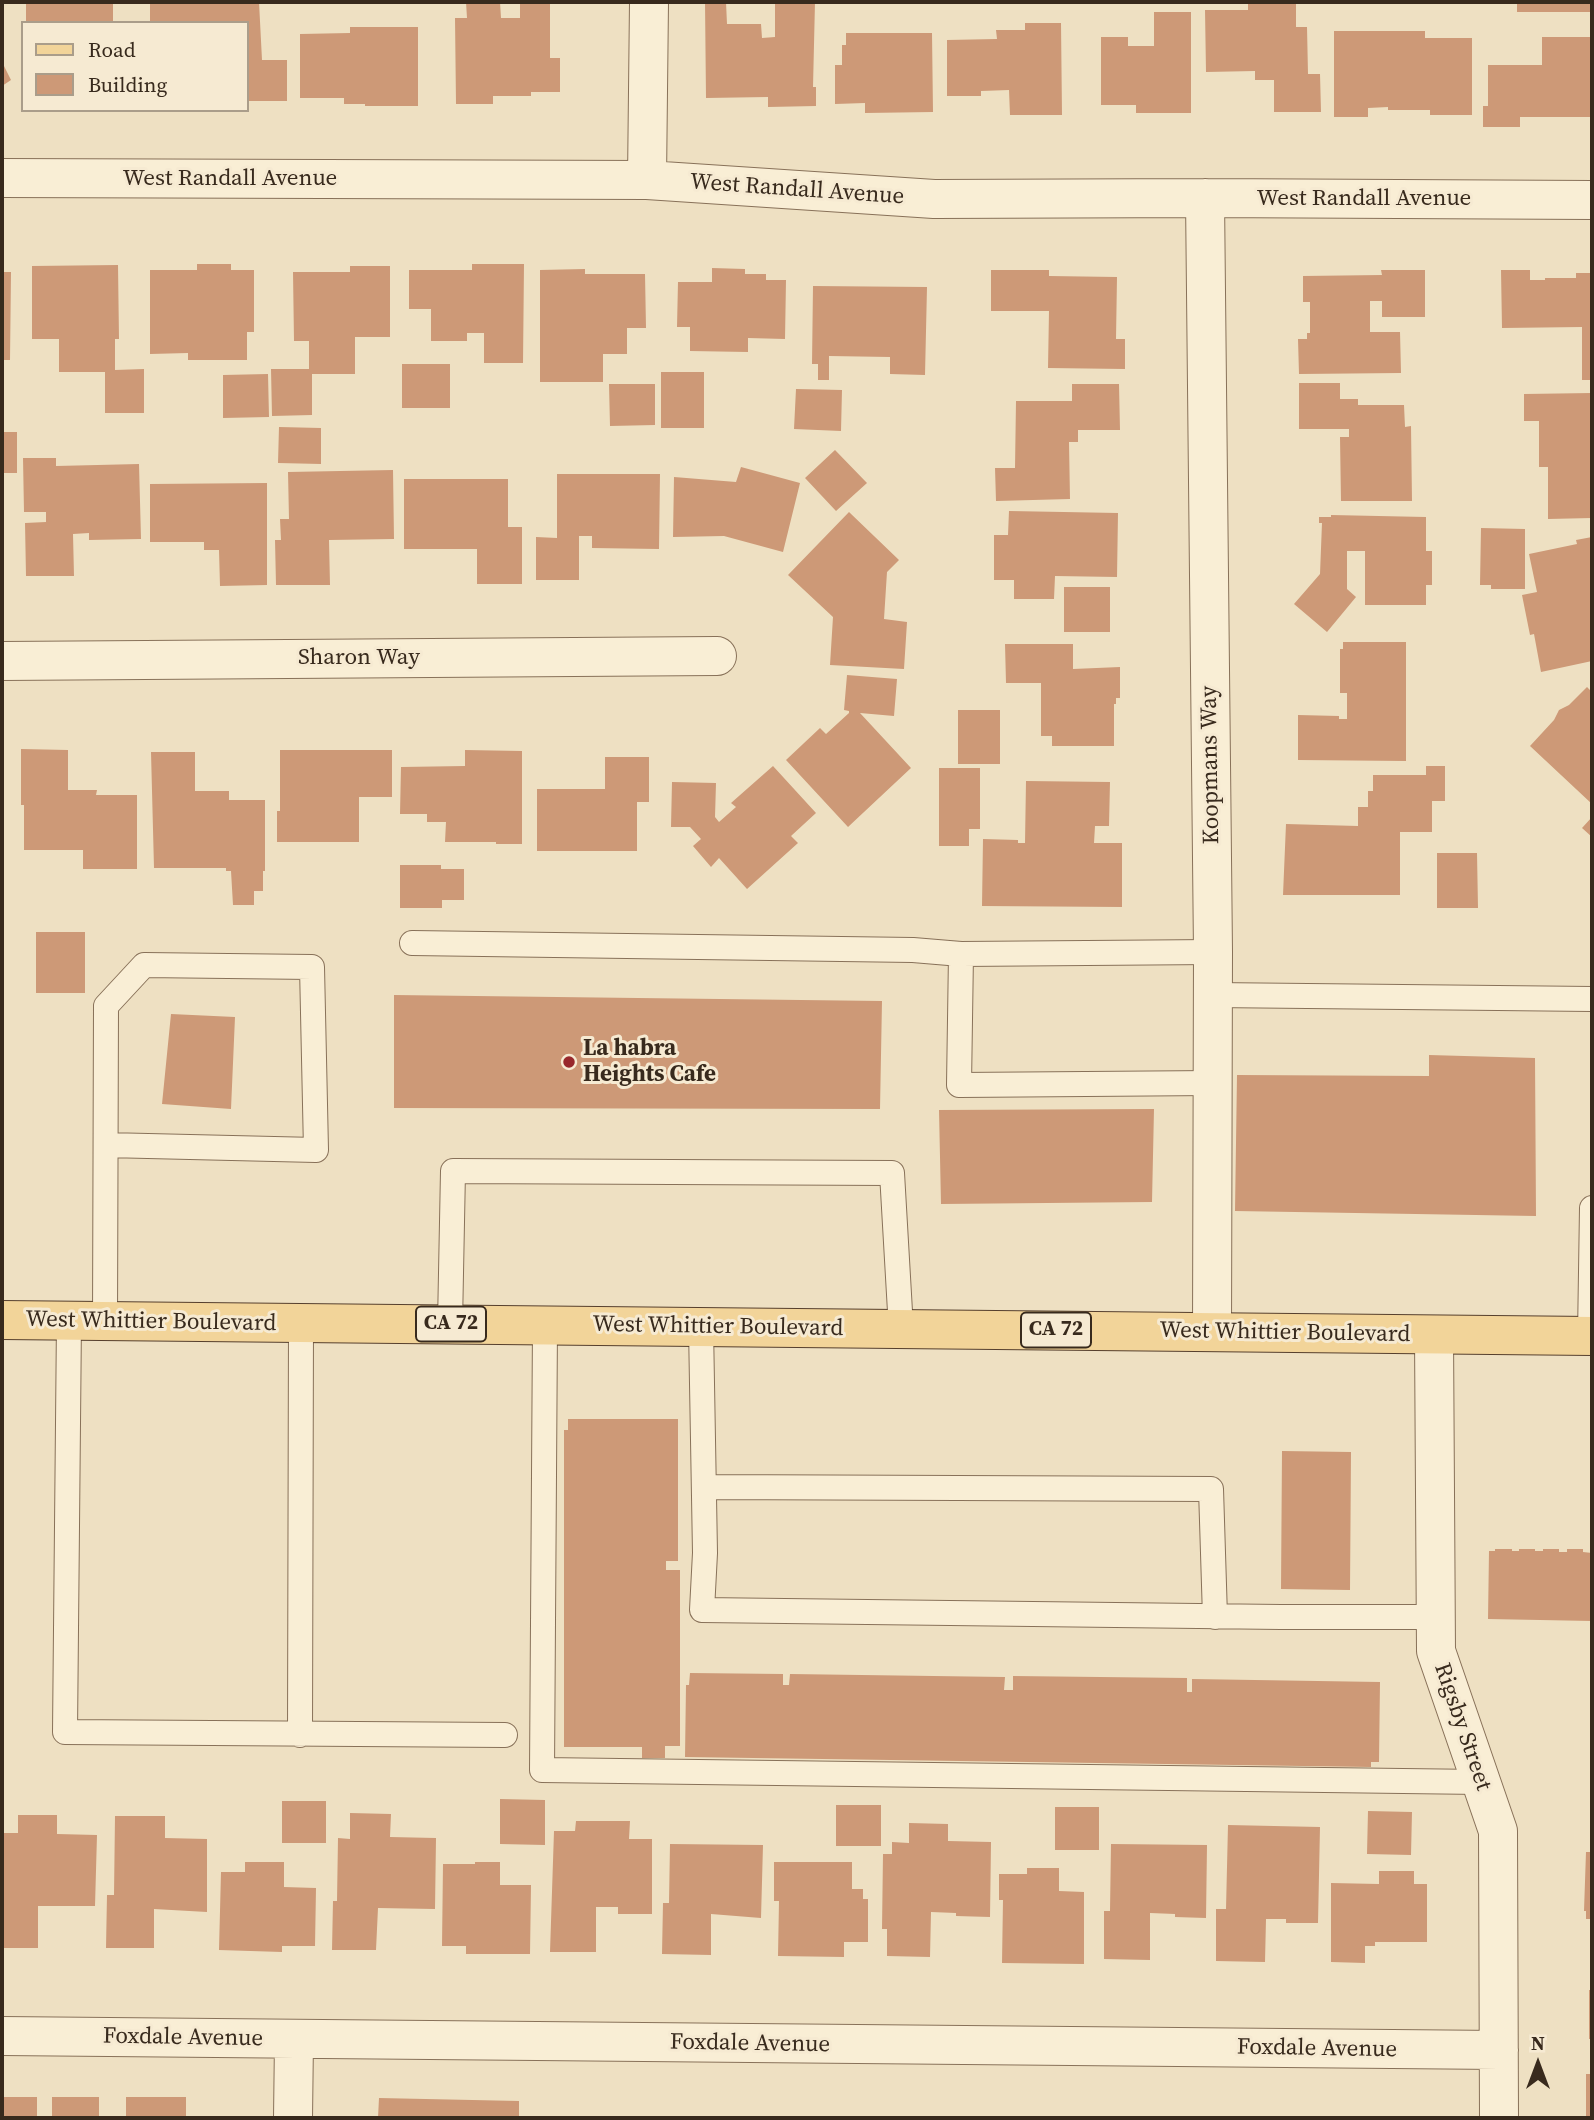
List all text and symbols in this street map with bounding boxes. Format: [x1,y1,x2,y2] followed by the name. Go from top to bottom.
[21,21,248,112] legend
[88,35,136,64] text: Road
[88,70,167,99] text: Building
[123,165,337,193] street label: West Randall Avenue
[689,169,905,211] street label: West Randall Avenue
[1257,185,1471,213] street label: West Randall Avenue
[298,644,420,672] street label: Sharon Way
[1196,685,1226,845] street label: Koopmans Way
[583,1035,716,1089] place label: La habra Heights Cafe
[561,1054,577,1070] marker: La habra Heights Cafe
[25,1306,277,1338] street label: West Whittier Boulevard
[416,1306,486,1342] road number: CA 72
[592,1311,844,1343] street label: West Whittier Boulevard
[1021,1312,1091,1348] road number: CA 72
[1159,1317,1411,1349] street label: West Whittier Boulevard
[1427,1660,1497,1794] street label: Rigsby Street
[103,2023,263,2053] street label: Foxdale Avenue
[670,2029,830,2059] street label: Foxdale Avenue
[1503,2029,1573,2099] north arrow
[1531,2030,1545,2056] text: N
[1237,2034,1397,2064] street label: Foxdale Avenue

